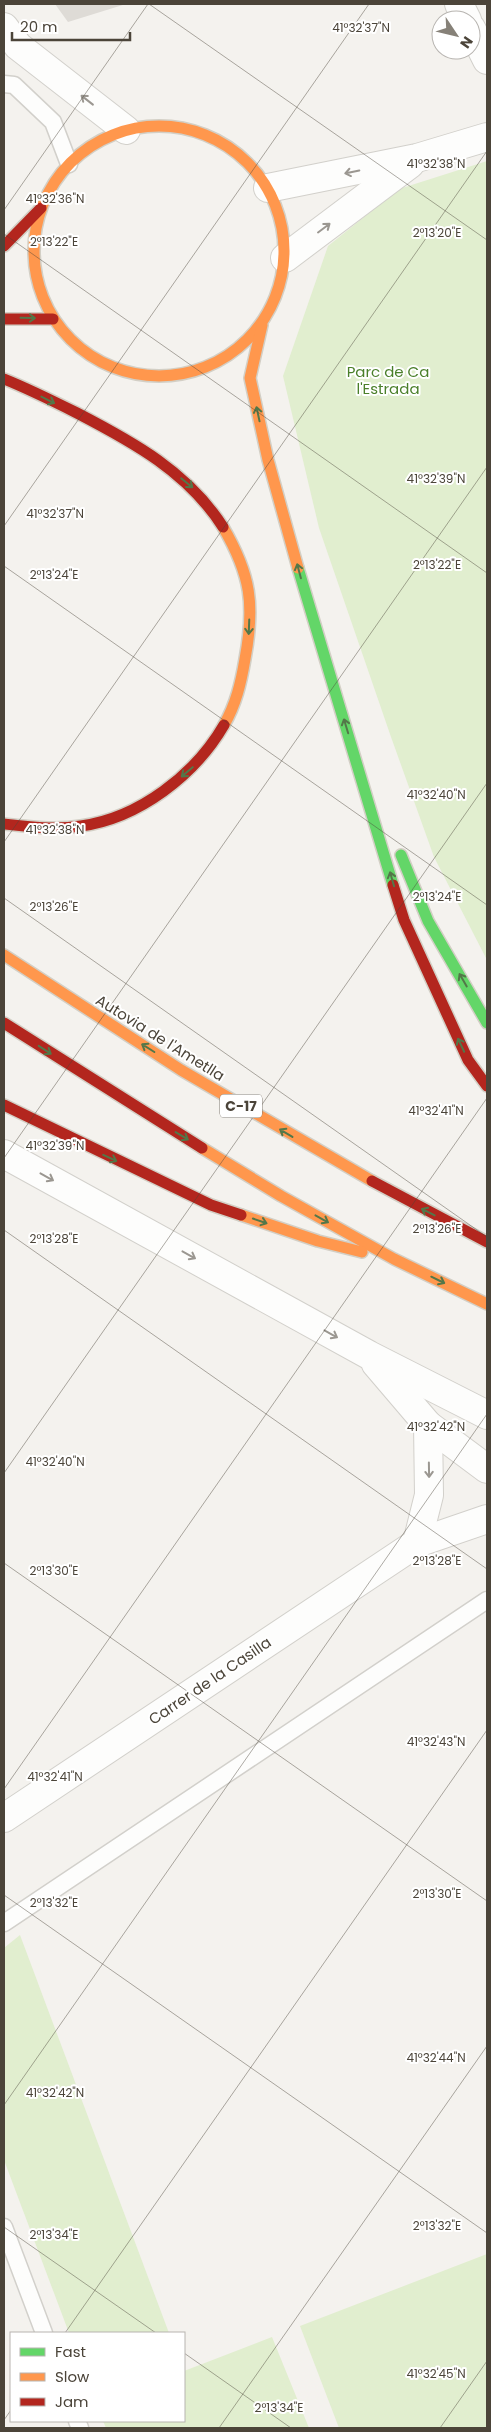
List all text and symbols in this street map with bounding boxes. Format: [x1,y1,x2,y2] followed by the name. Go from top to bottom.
[12,10,130,42] scale bar
[431,10,481,60] north arrow
[20,16,58,37] text: 20 m
[332,19,390,36] text: 41°32'37"N
[455,32,478,53] text: N
[80,95,94,105] one-way arrow
[407,155,465,172] text: 41°32'38"N
[345,167,361,177] one-way arrow
[26,190,84,207] text: 41°32'36"N
[317,223,330,234] one-way arrow
[413,224,461,241] text: 2°13'20"E
[30,233,78,250] text: 2°13'22"E
[20,314,36,323] one-way arrow
[347,361,429,399] park label: Parc de Ca l'Estrada
[40,396,55,405] one-way arrow
[253,406,262,422] one-way arrow
[407,470,465,487] text: 41°32'39"N
[180,477,193,488] one-way arrow
[26,505,84,522] text: 41°32'37"N
[413,556,461,573] text: 2°13'22"E
[294,563,303,579] one-way arrow
[30,566,78,583] text: 2°13'24"E
[245,618,254,634] one-way arrow
[341,719,351,735] one-way arrow
[180,766,193,777] one-way arrow
[406,786,466,803] text: 41°32'40"N
[26,821,84,838] text: 41°32'38"N
[387,871,397,887] one-way arrow
[413,888,461,905] text: 2°13'24"E
[30,898,78,915] text: 2°13'26"E
[458,973,468,988] one-way arrow
[92,989,229,1086] street label: Autovia de l'Ametlla
[456,1038,466,1053] one-way arrow
[141,1043,155,1053] one-way arrow
[37,1045,51,1055] one-way arrow
[220,1094,262,1118] road number: C-17
[408,1102,464,1119] text: 41°32'41"N
[280,1127,294,1137] one-way arrow
[175,1132,189,1142] one-way arrow
[26,1137,84,1154] text: 41°32'39"N
[103,1153,118,1163] one-way arrow
[39,1173,54,1182] one-way arrow
[421,1207,436,1216] one-way arrow
[315,1214,329,1224] one-way arrow
[251,1217,267,1226] one-way arrow
[413,1220,461,1237] text: 2°13'26"E
[30,1230,78,1247] text: 2°13'28"E
[181,1251,196,1261] one-way arrow
[430,1276,445,1286] one-way arrow
[324,1329,339,1339] one-way arrow
[407,1418,465,1435] text: 41°32'42"N
[25,1453,85,1470] text: 41°32'40"N
[424,1461,433,1477] one-way arrow
[413,1552,461,1569] text: 2°13'28"E
[30,1562,78,1579] text: 2°13'30"E
[144,1632,275,1730] street label: Carrer de la Casilla
[407,1733,465,1750] text: 41°32'43"N
[27,1768,83,1785] text: 41°32'41"N
[413,1885,461,1902] text: 2°13'30"E
[30,1894,78,1911] text: 2°13'32"E
[406,2049,466,2066] text: 41°32'44"N
[26,2084,84,2101] text: 41°32'42"N
[413,2217,461,2234] text: 2°13'32"E
[30,2226,78,2243] text: 2°13'34"E
[10,2332,185,2422] legend
[55,2341,86,2362] text: Fast
[406,2365,466,2382] text: 41°32'45"N
[55,2366,90,2387] text: Slow
[55,2391,89,2412] text: Jam
[255,2399,303,2416] text: 2°13'34"E

